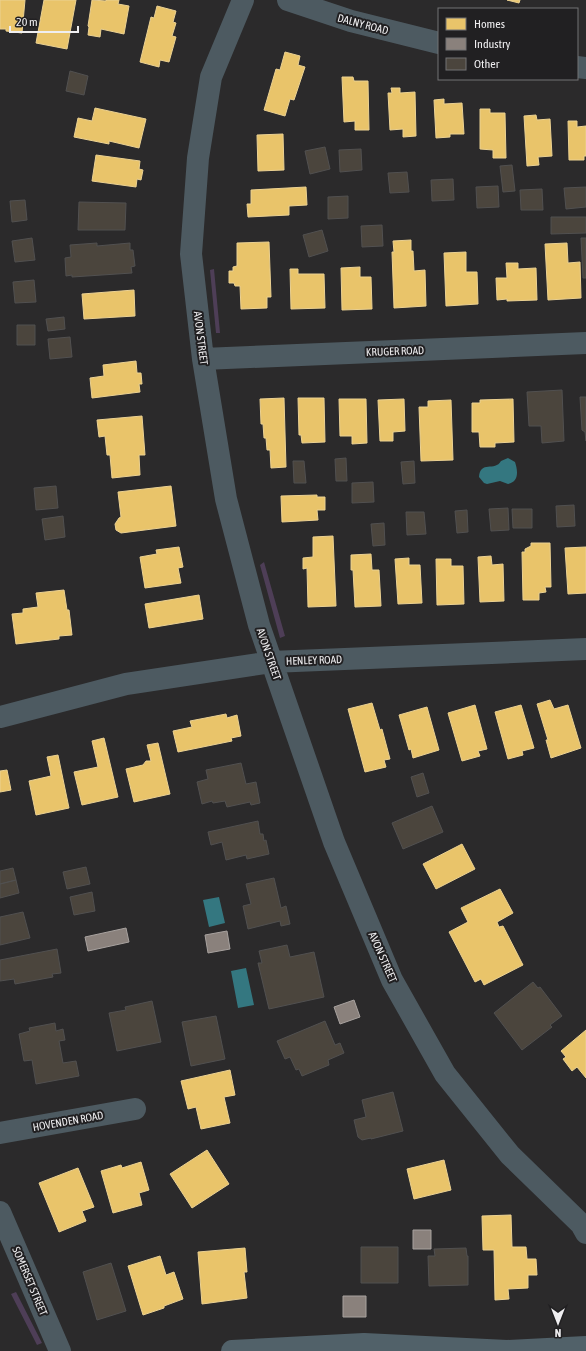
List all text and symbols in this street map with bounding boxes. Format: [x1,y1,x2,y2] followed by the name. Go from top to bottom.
[10,8,78,34] scale bar
[438,8,578,80] legend
[336,11,390,37] street label: DALNY ROAD
[16,15,38,29] text: 20 m
[474,17,505,31] text: Homes
[474,37,511,51] text: Industry
[474,57,500,71] text: Other
[192,310,210,366] street label: AVON STREET
[366,344,424,358] street label: KRUGER ROAD
[255,627,284,682] street label: AVON STREET
[286,653,342,667] street label: HENLEY ROAD
[367,930,400,984] street label: AVON STREET
[32,1109,104,1133] street label: HOVENDEN ROAD
[10,1245,50,1317] street label: SOMERSET STREET
[538,1303,578,1343] north arrow
[555,1327,561,1339] text: N

